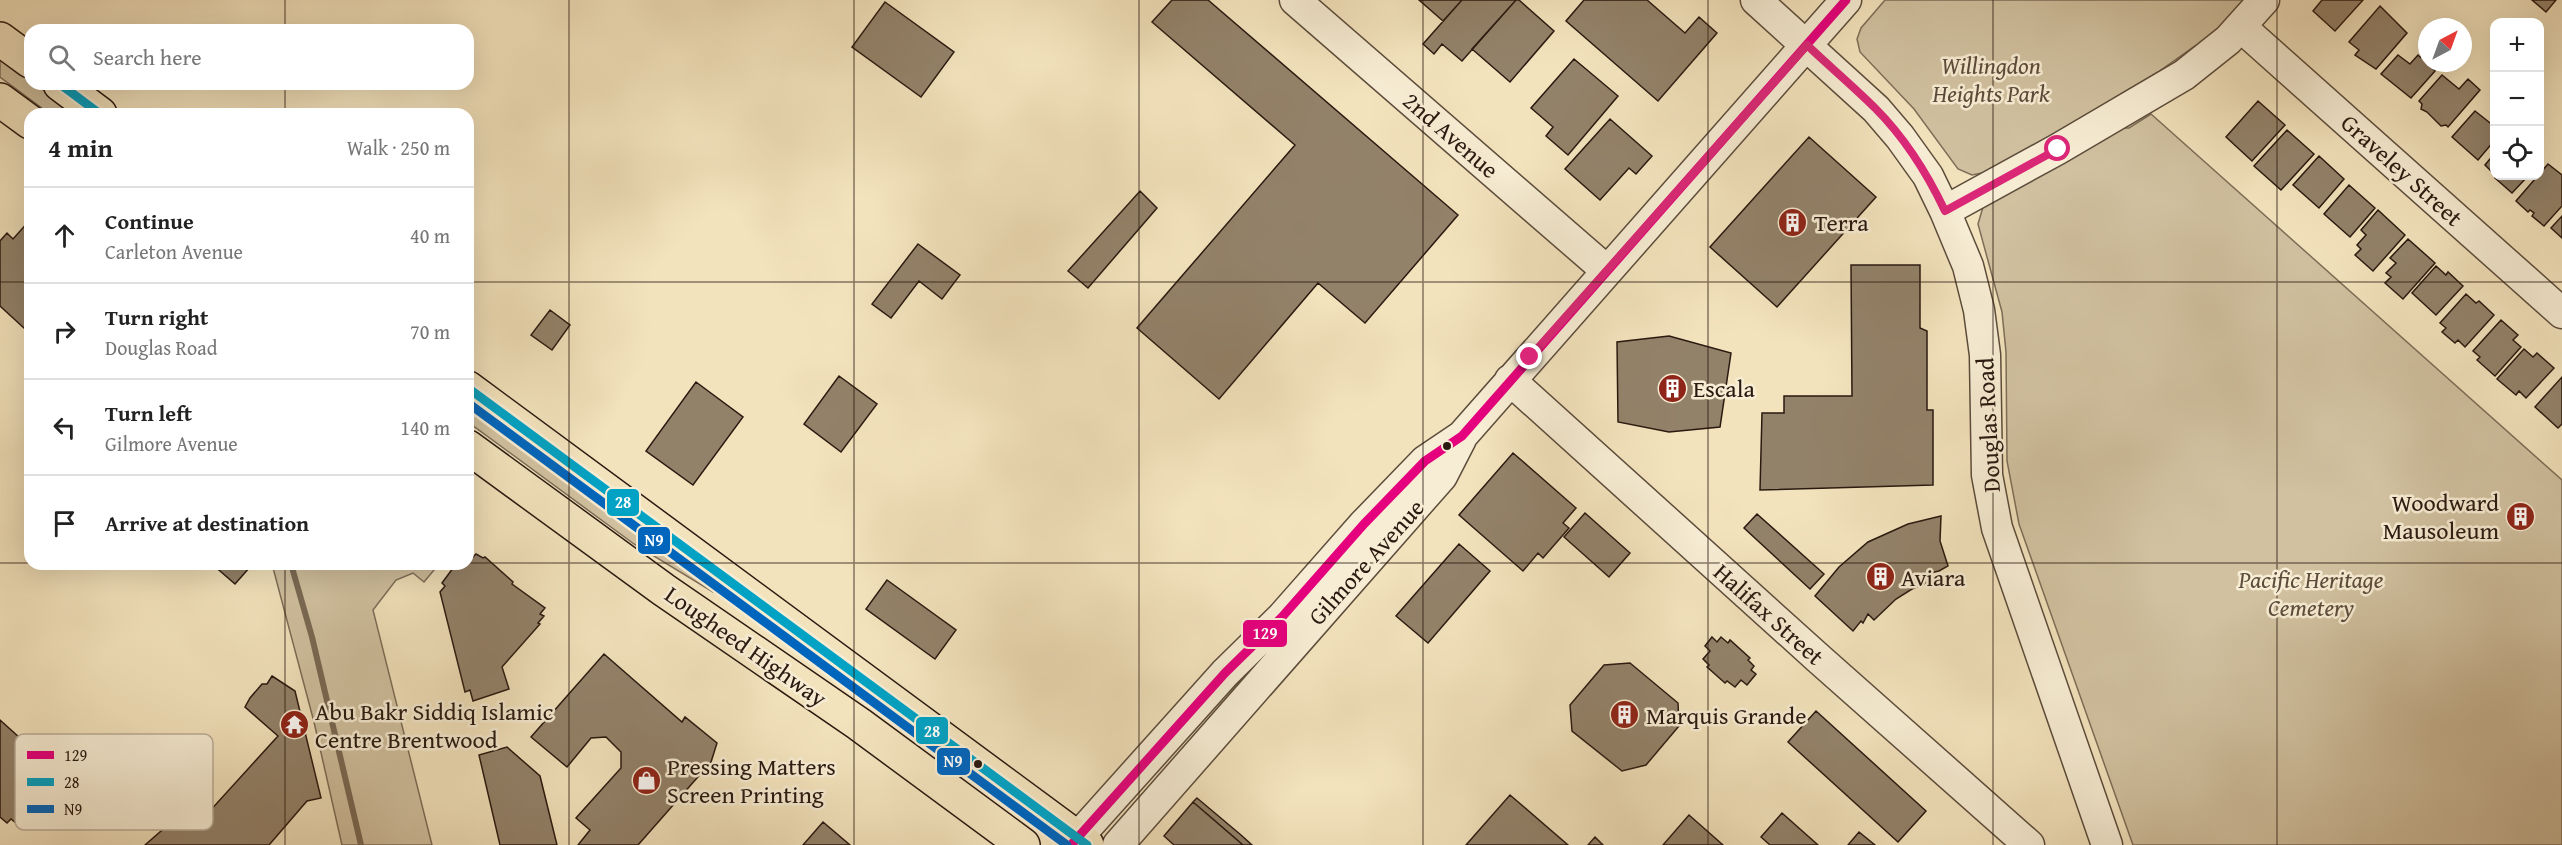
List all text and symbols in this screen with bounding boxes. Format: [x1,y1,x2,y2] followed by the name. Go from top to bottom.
[2418,18,2472,72] north arrow
[2490,18,2544,180] map controls
[2490,18,2544,72] button: +
[24,24,474,90] search box
[45,41,78,74] icon: search
[93,41,202,73] text: Search here
[1931,48,2050,111] park label: Willingdon Heights Park
[2490,72,2544,126] button: −
[1395,83,1507,187] street label: 2nd Avenue
[2333,106,2471,235] street label: Graveley Street
[2490,126,2544,180] button: locate
[48,128,113,167] text: 4 min
[347,133,450,162] text: Walk · 250 m
[2044,135,2070,161] route start
[105,205,194,237] text: Continue
[1814,205,1869,240] place label: Terra
[1777,206,1809,238] building icon: Terra
[48,219,81,252] icon: ahead
[410,221,450,250] text: 40 m
[105,237,243,266] text: Carleton Avenue
[105,301,208,333] text: Turn right
[48,315,81,348] icon: right
[410,317,450,346] text: 70 m
[105,333,217,362] text: Douglas Road
[1516,343,1542,369] route end
[1967,357,2009,493] street label: Douglas Road
[1693,371,1755,406] place label: Escala
[1656,372,1688,404] building icon: Escala
[105,397,192,429] text: Turn left
[48,411,81,444] icon: left
[400,413,450,442] text: 140 m
[105,429,238,458] text: Gilmore Avenue
[1441,440,1453,452] unlabelled marker
[2383,485,2499,548] place label: Woodward Mausoleum
[606,488,640,517] line badge: 28
[615,490,631,514] text: 28
[1300,491,1432,633] street label: Gilmore Avenue
[2504,500,2536,532] building icon: Woodward Mausoleum
[48,507,81,540] icon: arrive
[105,507,309,539] text: Arrive at destination
[637,526,671,555] line badge: N9
[645,528,663,552] text: N9
[1706,555,1832,674] street label: Halifax Street
[1901,560,1966,595] place label: Aviara
[1864,561,1896,593] building icon: Aviara
[2238,562,2384,625] park label: Pacific Heritage Cemetery
[658,577,834,715] street label: Lougheed Highway
[1242,619,1288,648] line badge: 129
[1253,621,1277,645] text: 129
[315,694,554,757] place label: Abu Bakr Siddiq Islamic Centre Brentwood
[1646,698,1806,733] place label: Marquis Grande
[1609,699,1641,731] building icon: Marquis Grande
[278,709,310,741] temple icon: Abu Bakr Siddiq Islamic Centre Brentwood
[915,716,949,745] line badge: 28
[924,719,940,743] text: 28
[15,734,213,830] legend
[64,743,87,767] text: 129
[936,747,971,776] line badge: N9
[667,749,836,812] place label: Pressing Matters Screen Printing
[944,749,962,773] text: N9
[972,758,984,770] unlabelled marker
[630,764,662,796] shop icon: Pressing Matters Screen Printing
[64,770,80,794] text: 28
[64,797,82,821] text: N9

